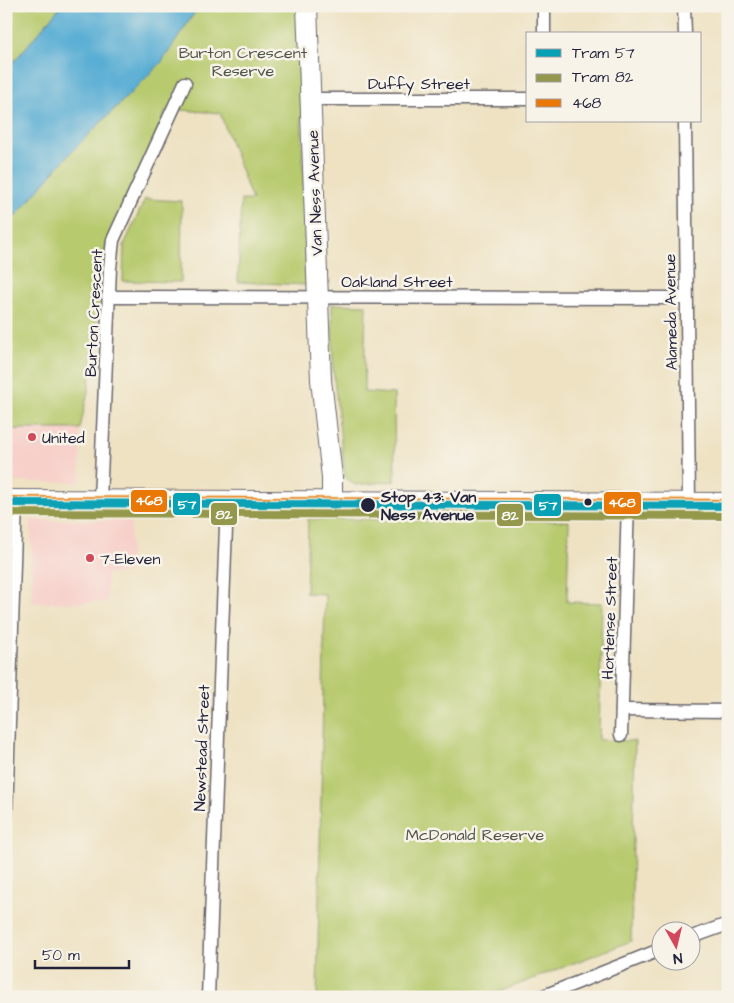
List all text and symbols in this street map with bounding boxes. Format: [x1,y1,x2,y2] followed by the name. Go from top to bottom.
[526,32,702,122] legend
[179,42,308,82] park label: Burton Crescent Reserve
[572,43,635,64] text: Tram 57
[572,67,634,88] text: Tram 82
[368,73,471,96] street label: Duffy Street
[572,93,602,114] text: 468
[302,129,328,256] street label: Van Ness Avenue
[80,248,108,378] street label: Burton Crescent
[659,253,683,371] street label: Alameda Avenue
[341,271,453,293] street label: Oakland Street
[42,427,85,449] place label: United
[26,431,38,443] marker: United
[380,486,476,526] place label: Stop 43: Van Ness Avenue
[130,489,168,513] line badge: 468
[135,491,163,511] text: 468
[603,491,642,515] line badge: 468
[172,492,201,516] line badge: 57
[533,493,562,517] line badge: 57
[608,493,636,513] text: 468
[178,495,197,515] text: 57
[359,496,377,514] marker: Stop 43: Van Ness Avenue
[539,496,558,516] text: 57
[583,497,593,507] unlabelled marker
[210,502,238,526] line badge: 82
[496,503,524,527] line badge: 82
[215,505,234,525] text: 82
[501,506,520,526] text: 82
[100,548,160,570] place label: 7-Eleven
[84,552,96,564] marker: 7-Eleven
[597,556,623,680] street label: Hortense Street
[189,684,215,812] street label: Newstead Street
[406,824,545,846] park label: McDonald Reserve
[652,920,702,970] north arrow
[35,938,129,970] scale bar
[42,945,80,966] text: 50 m
[672,947,683,968] text: N

